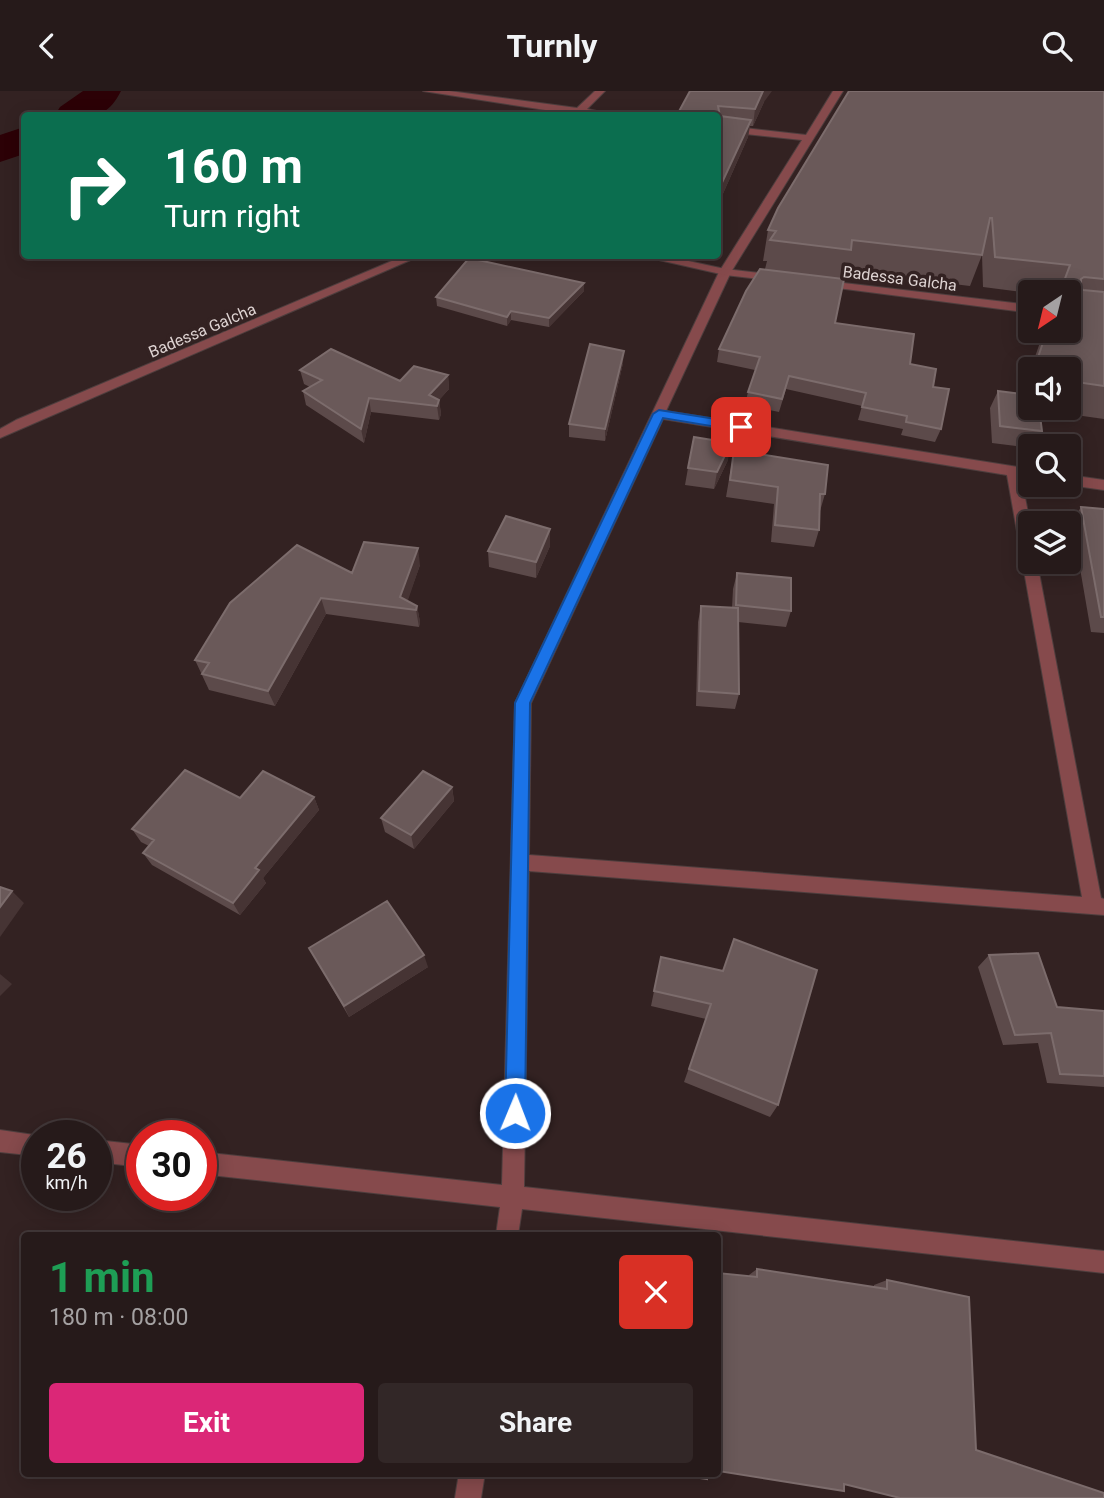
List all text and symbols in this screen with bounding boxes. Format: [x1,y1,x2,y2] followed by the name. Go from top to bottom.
[28,27,66,65] icon: back
[507,27,597,65] text: Turnly
[1038,27,1076,65] icon: search
[164,138,303,195] text: 160 m
[49,140,140,231] icon: right
[164,197,300,235] text: Turn right
[842,262,958,295] street label: Badessa Galcha
[1018,280,1082,343] north arrow
[1018,280,1081,574] map controls
[146,299,259,362] street label: Badessa Galcha
[1018,357,1081,420] button: sound
[711,397,771,457] pin
[722,408,760,446] icon: arrive
[1018,434,1081,497] button: search
[1018,511,1081,574] button: layers
[478,1076,552,1150] position arrow
[126,1120,217,1211] speed limit sign: 30
[46,1136,87,1177] text: 26
[45,1172,88,1193] text: km/h
[49,1253,155,1302] text: 1 min
[619,1255,693,1329] button: close
[49,1304,188,1331] text: 180 m · 08:00
[49,1383,364,1463] button: Exit
[378,1383,693,1463] button: Share

